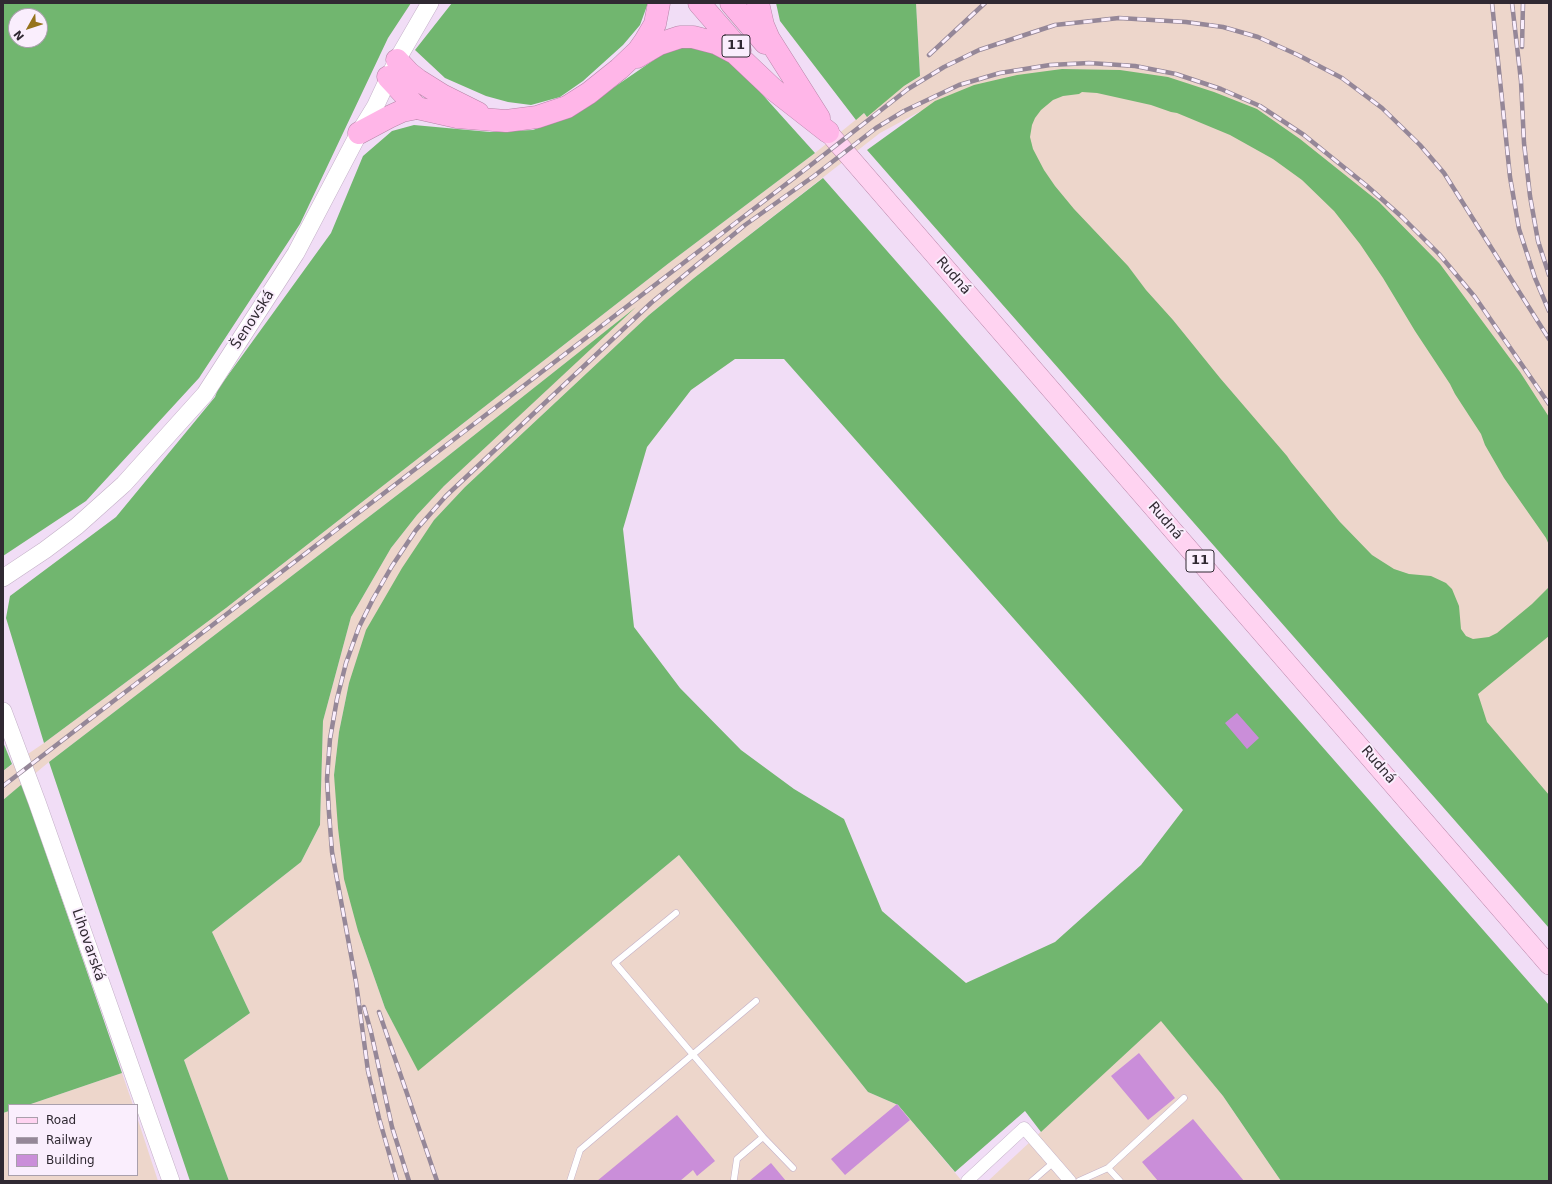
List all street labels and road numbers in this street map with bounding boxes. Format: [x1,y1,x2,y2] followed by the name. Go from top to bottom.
[722,35,750,57] road number: 11
[932,254,974,298] street label: Rudná
[228,287,278,353] street label: Šenovská
[1144,499,1186,543] street label: Rudná
[1186,550,1214,572] road number: 11
[1357,743,1399,787] street label: Rudná
[68,907,108,983] street label: Lihovarská

